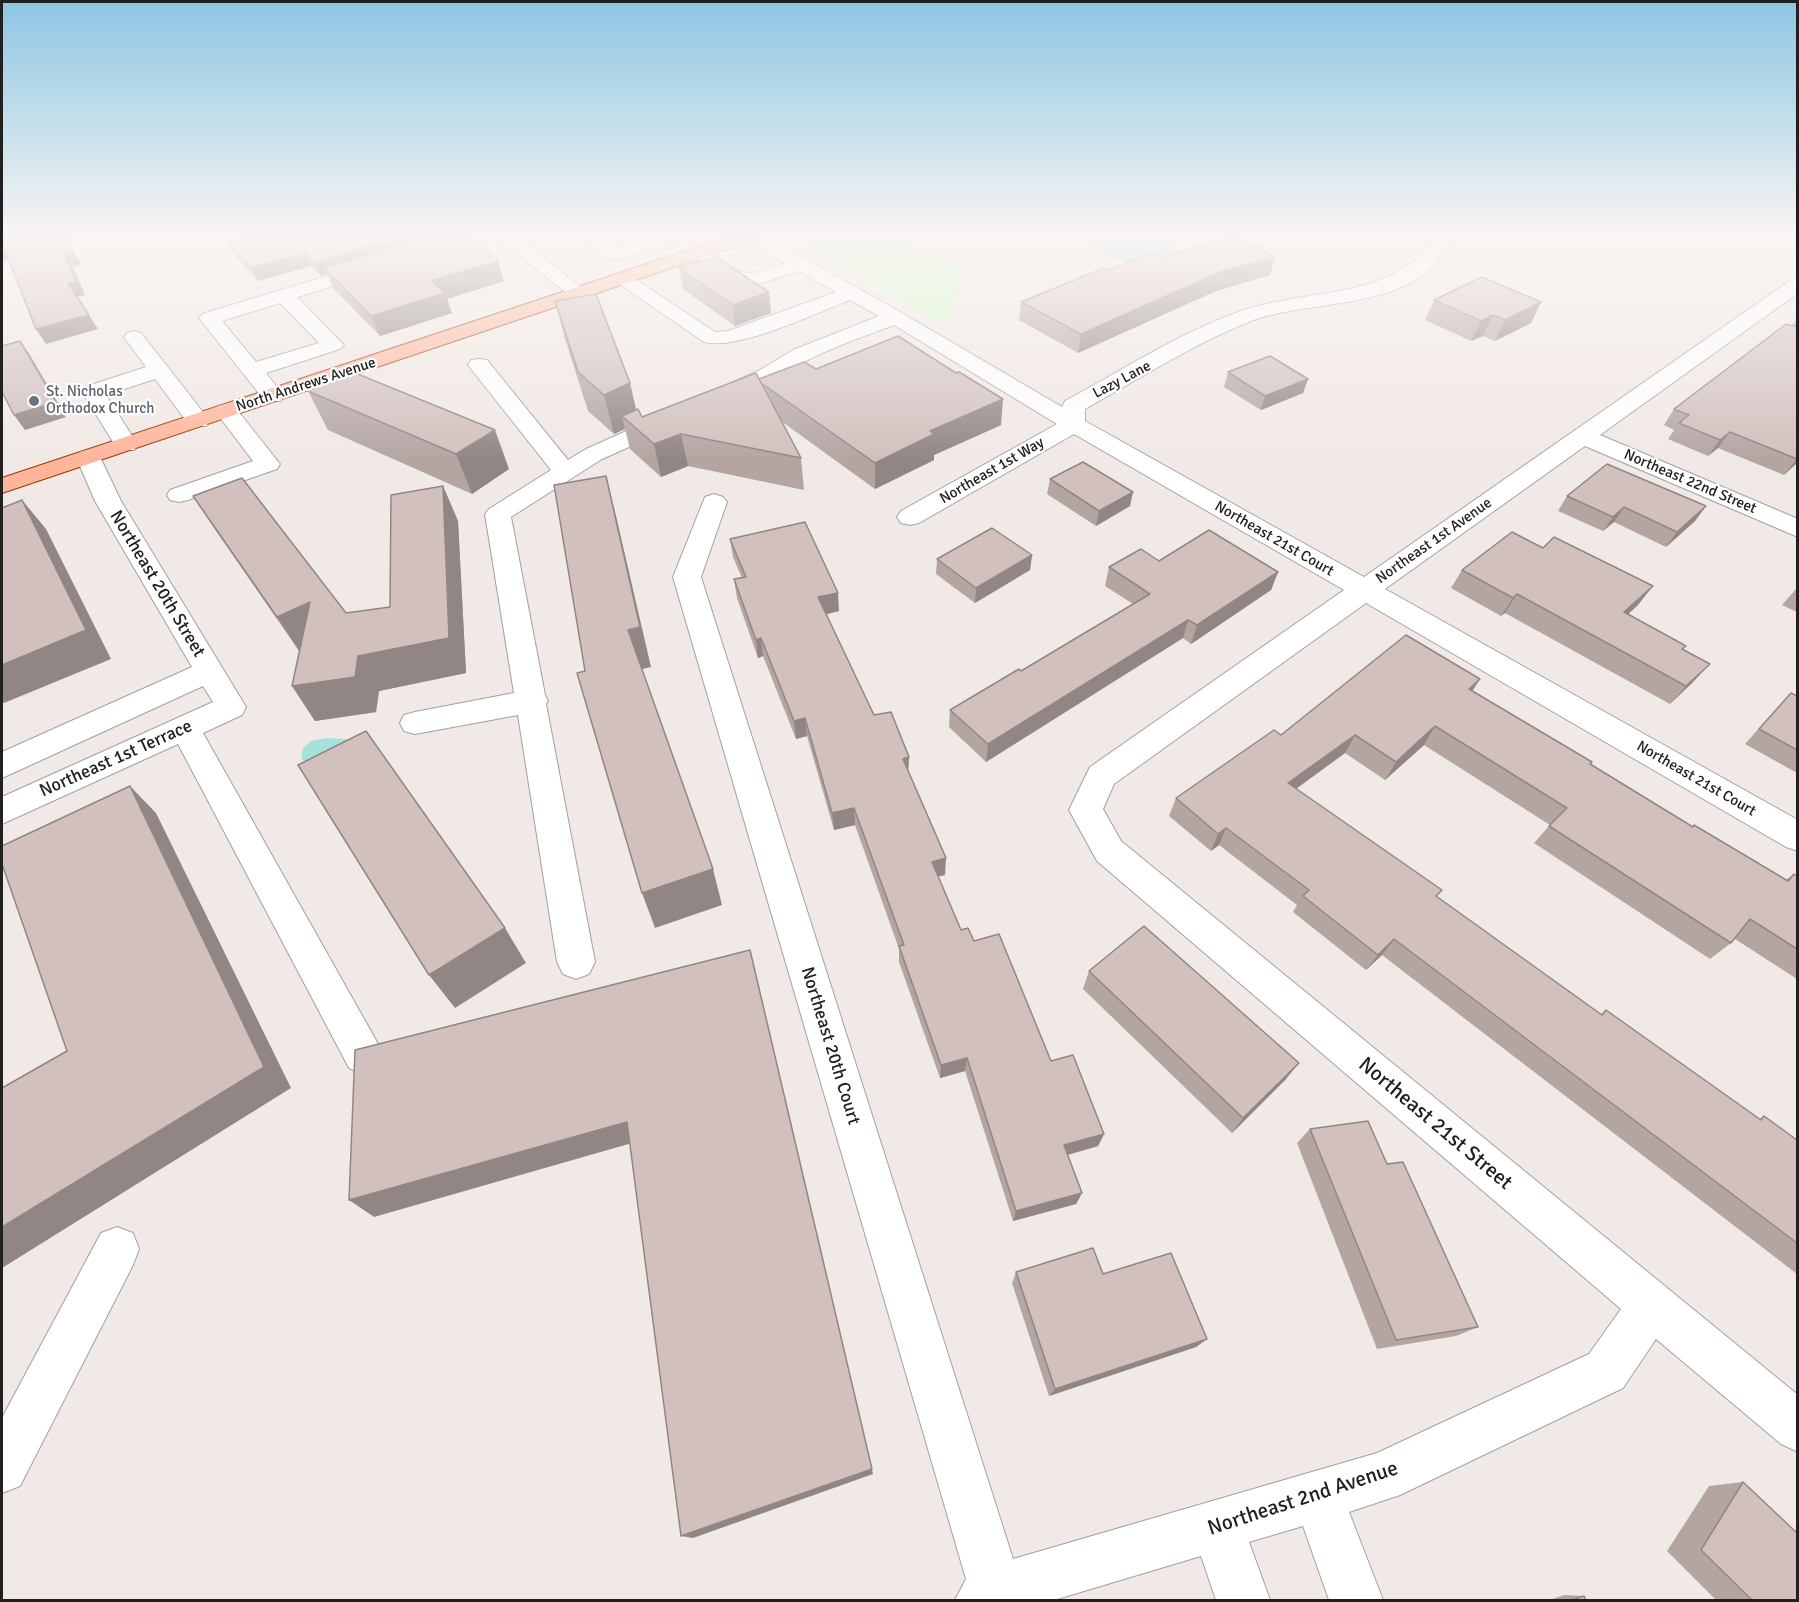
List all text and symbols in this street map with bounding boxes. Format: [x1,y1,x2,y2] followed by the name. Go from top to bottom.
[234,354,378,416] street label: North Andrews Avenue
[1090,357,1154,403] street label: Lazy Lane
[46,383,155,418] place label: St. Nicholas Orthodox Church
[27,394,41,408] marker: St. Nicholas Orthodox Church
[937,434,1047,508] street label: Northeast 1st Way
[1621,446,1759,518] street label: Northeast 22nd Street
[1372,494,1496,588] street label: Northeast 1st Avenue
[1211,498,1337,580] street label: Northeast 21st Court
[105,507,209,661] street label: Northeast 20th Street
[36,716,196,802] street label: Northeast 1st Terrace
[1633,738,1759,820] street label: Northeast 21st Court
[796,965,864,1127] street label: Northeast 20th Court
[1353,1052,1517,1196] street label: Northeast 21st Street
[1205,1456,1401,1542] street label: Northeast 2nd Avenue

